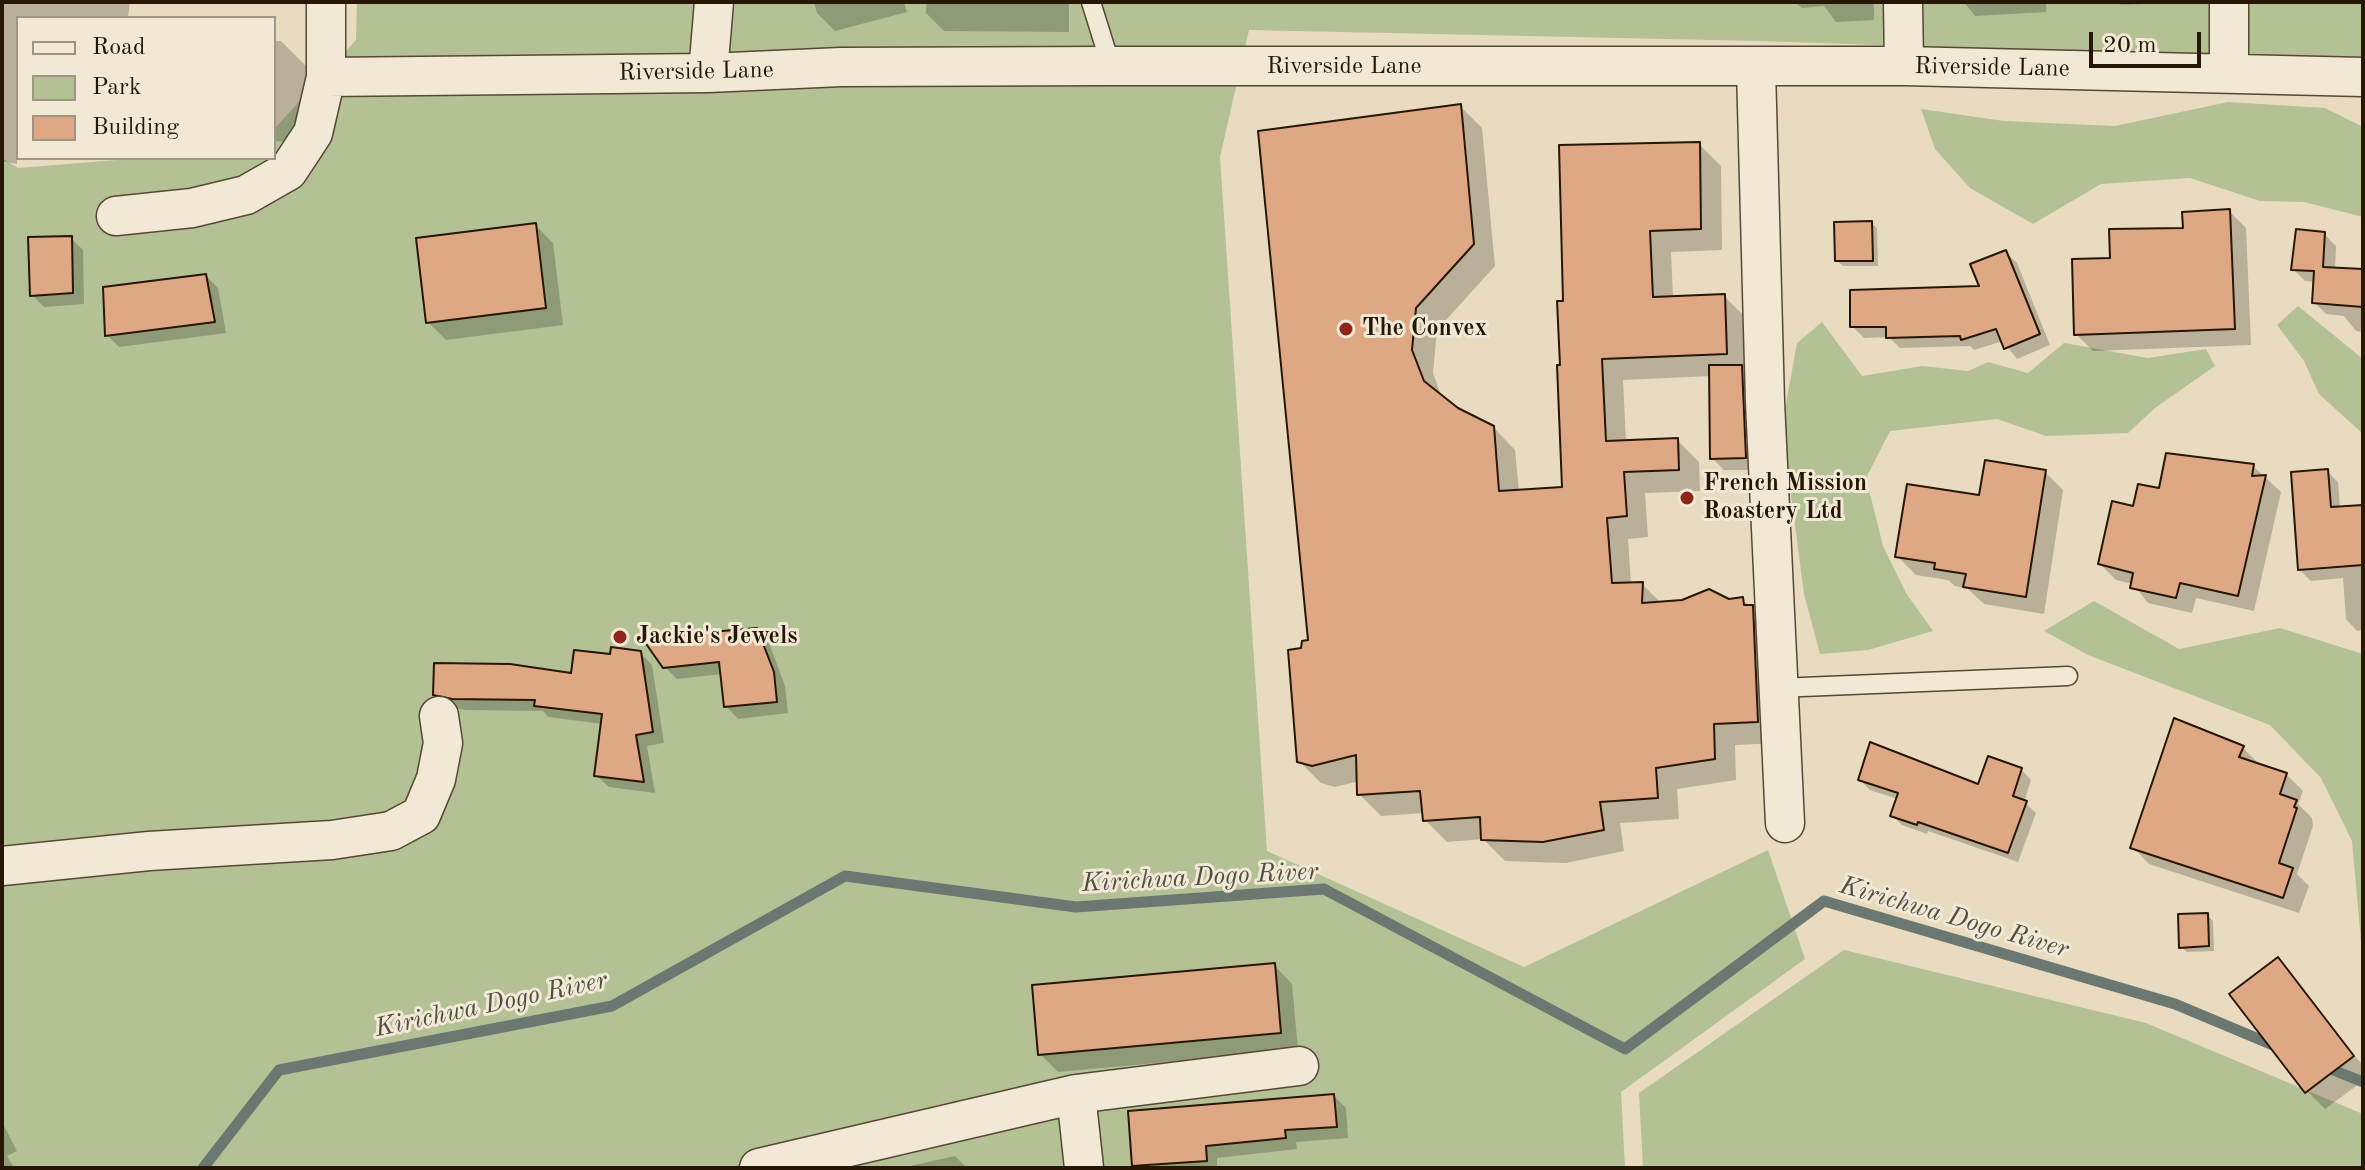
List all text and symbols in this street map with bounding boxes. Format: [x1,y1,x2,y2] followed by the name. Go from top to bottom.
[16,16,276,160] legend
[2093,16,2205,66] scale bar
[2103,34,2157,58] text: 20 m
[92,36,145,60] text: Road
[1914,52,2070,84] street label: Riverside Lane
[1266,53,1422,81] street label: Riverside Lane
[618,56,774,88] street label: Riverside Lane
[92,76,141,100] text: Park
[92,116,179,140] text: Building
[1362,315,1487,343] place label: The Convex
[1337,320,1355,338] marker: The Convex
[1703,470,1867,526] place label: French Mission Roastery Ltd
[1678,489,1696,507] marker: French Mission Roastery Ltd
[636,623,798,651] place label: Jackie's Jewels
[611,628,629,646] marker: Jackie's Jewels
[1081,856,1319,900] water label: Kirichwa Dogo River
[1836,870,2072,966] water label: Kirichwa Dogo River
[372,965,610,1045] water label: Kirichwa Dogo River

